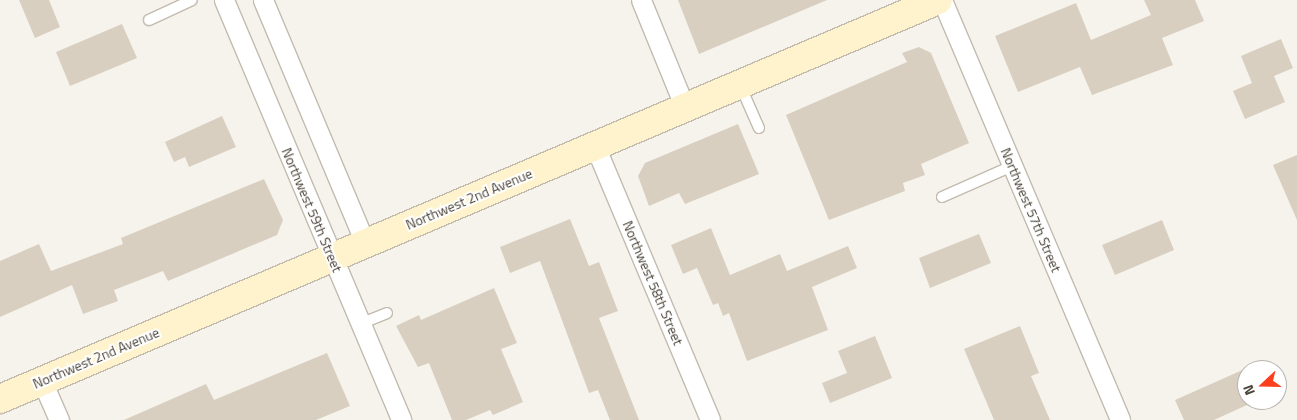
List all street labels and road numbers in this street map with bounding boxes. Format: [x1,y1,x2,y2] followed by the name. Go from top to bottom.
[278,145,346,275] street label: Northwest 59th Street
[997,145,1065,275] street label: Northwest 57th Street
[403,165,535,233] street label: Northwest 2nd Avenue
[619,218,687,348] street label: Northwest 58th Street
[30,324,162,392] street label: Northwest 2nd Avenue

